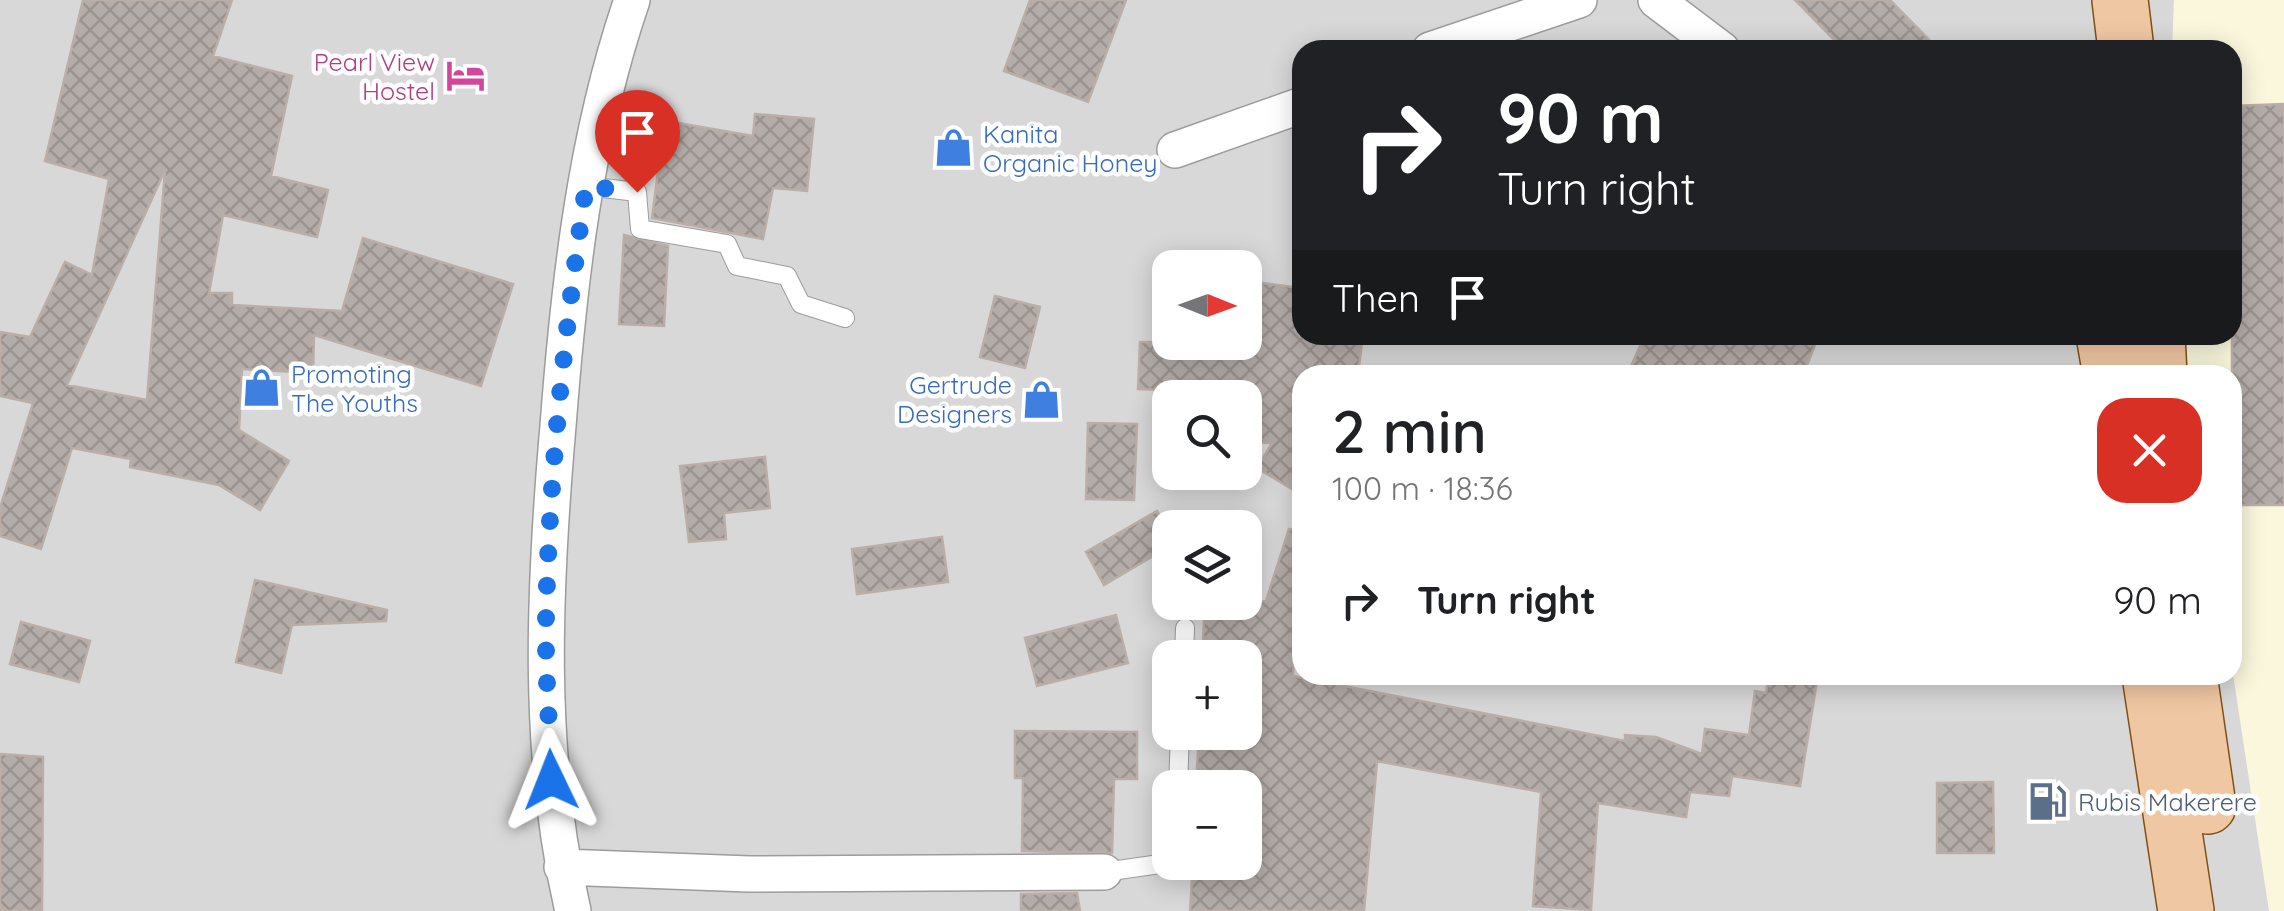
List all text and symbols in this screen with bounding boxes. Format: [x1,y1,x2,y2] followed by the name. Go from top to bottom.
[314,46,435,106] place label: Pearl View Hostel
[444,55,486,97] hotel icon: Pearl View Hostel
[1497,73,1664,161] text: 90 m
[1332,80,1462,210] icon: right
[595,90,680,193] pin
[610,105,665,160] icon: arrive
[983,118,1157,178] place label: Kanita Organic Honey
[932,127,974,169] shop icon: Kanita Organic Honey
[1497,160,1696,216] text: Turn right
[1152,250,1262,360] north arrow
[1152,250,1262,880] map controls
[1440,270,1495,325] icon: arrive
[1332,274,1420,322] text: Then
[291,358,418,418] place label: Promoting The Youths
[240,367,282,409] shop icon: Promoting The Youths
[897,369,1012,429] place label: Gertrude Designers
[1021,378,1063,420] shop icon: Gertrude Designers
[1152,380,1262,490] button: search
[1332,393,1487,468] text: 2 min
[2097,398,2202,503] button: close
[1332,468,1513,508] text: 100 m · 18:36
[1152,510,1262,620] button: layers
[1332,573,1387,628] icon: right
[1417,576,1596,624] text: Turn right
[2113,576,2202,624] text: 90 m
[1152,640,1262,750] button: +
[499,728,603,832] position arrow
[1152,770,1262,880] button: −
[2027,781,2069,823] fuel station icon: Rubis Makerere
[2078,786,2257,817] place label: Rubis Makerere

